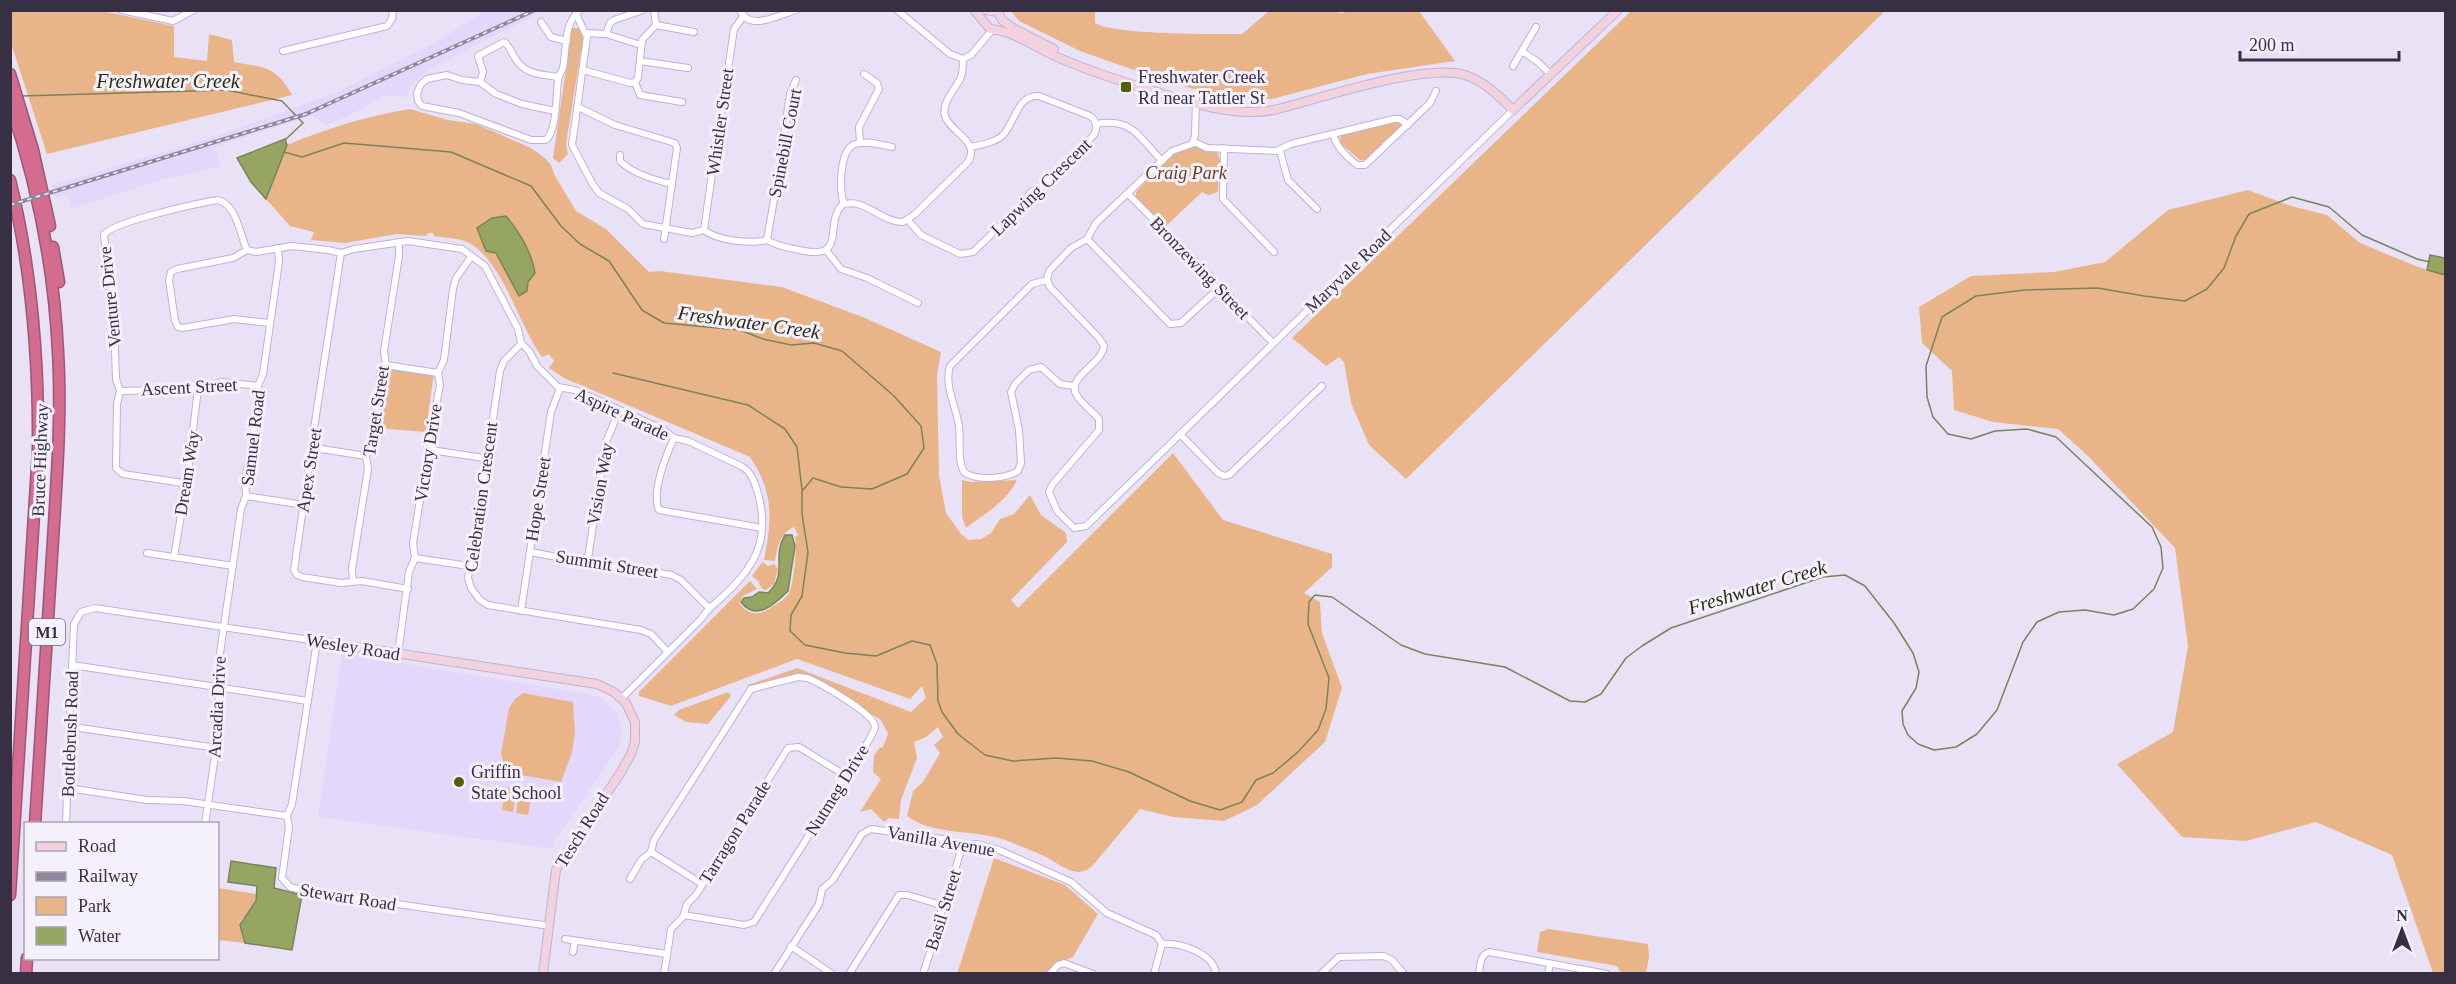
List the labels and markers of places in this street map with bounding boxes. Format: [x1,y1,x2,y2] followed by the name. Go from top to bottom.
[1138,67,1265,108] place label: Freshwater Creek Rd near Tattler St
[1119,80,1133,94] marker: Freshwater Creek Rd near Tattler St
[471,762,562,803] place label: Griffin State School
[452,775,466,789] marker: Griffin State School

